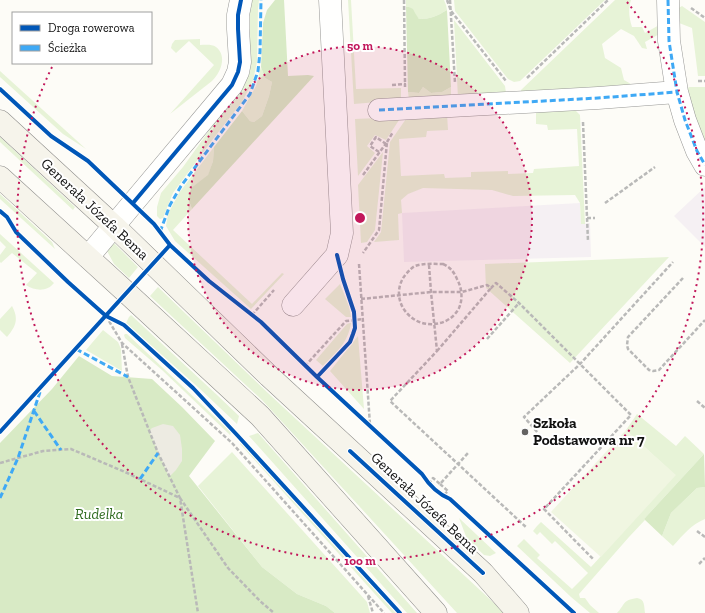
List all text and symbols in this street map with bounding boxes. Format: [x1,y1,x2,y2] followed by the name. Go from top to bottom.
[12,12,152,64] legend
[48,21,135,35] text: Droga rowerowa
[347,39,373,53] text: 50 m
[48,40,87,55] text: Ścieżka
[37,154,153,264] street label: Generała Józefa Bema
[353,211,367,225] centre of rings
[533,414,645,449] place label: Szkoła Podstawowa nr 7
[520,427,530,437] marker: Szkoła Podstawowa nr 7
[367,448,483,558] street label: Generała Józefa Bema
[75,505,123,523] park label: Rudelka
[344,554,376,568] text: 100 m

